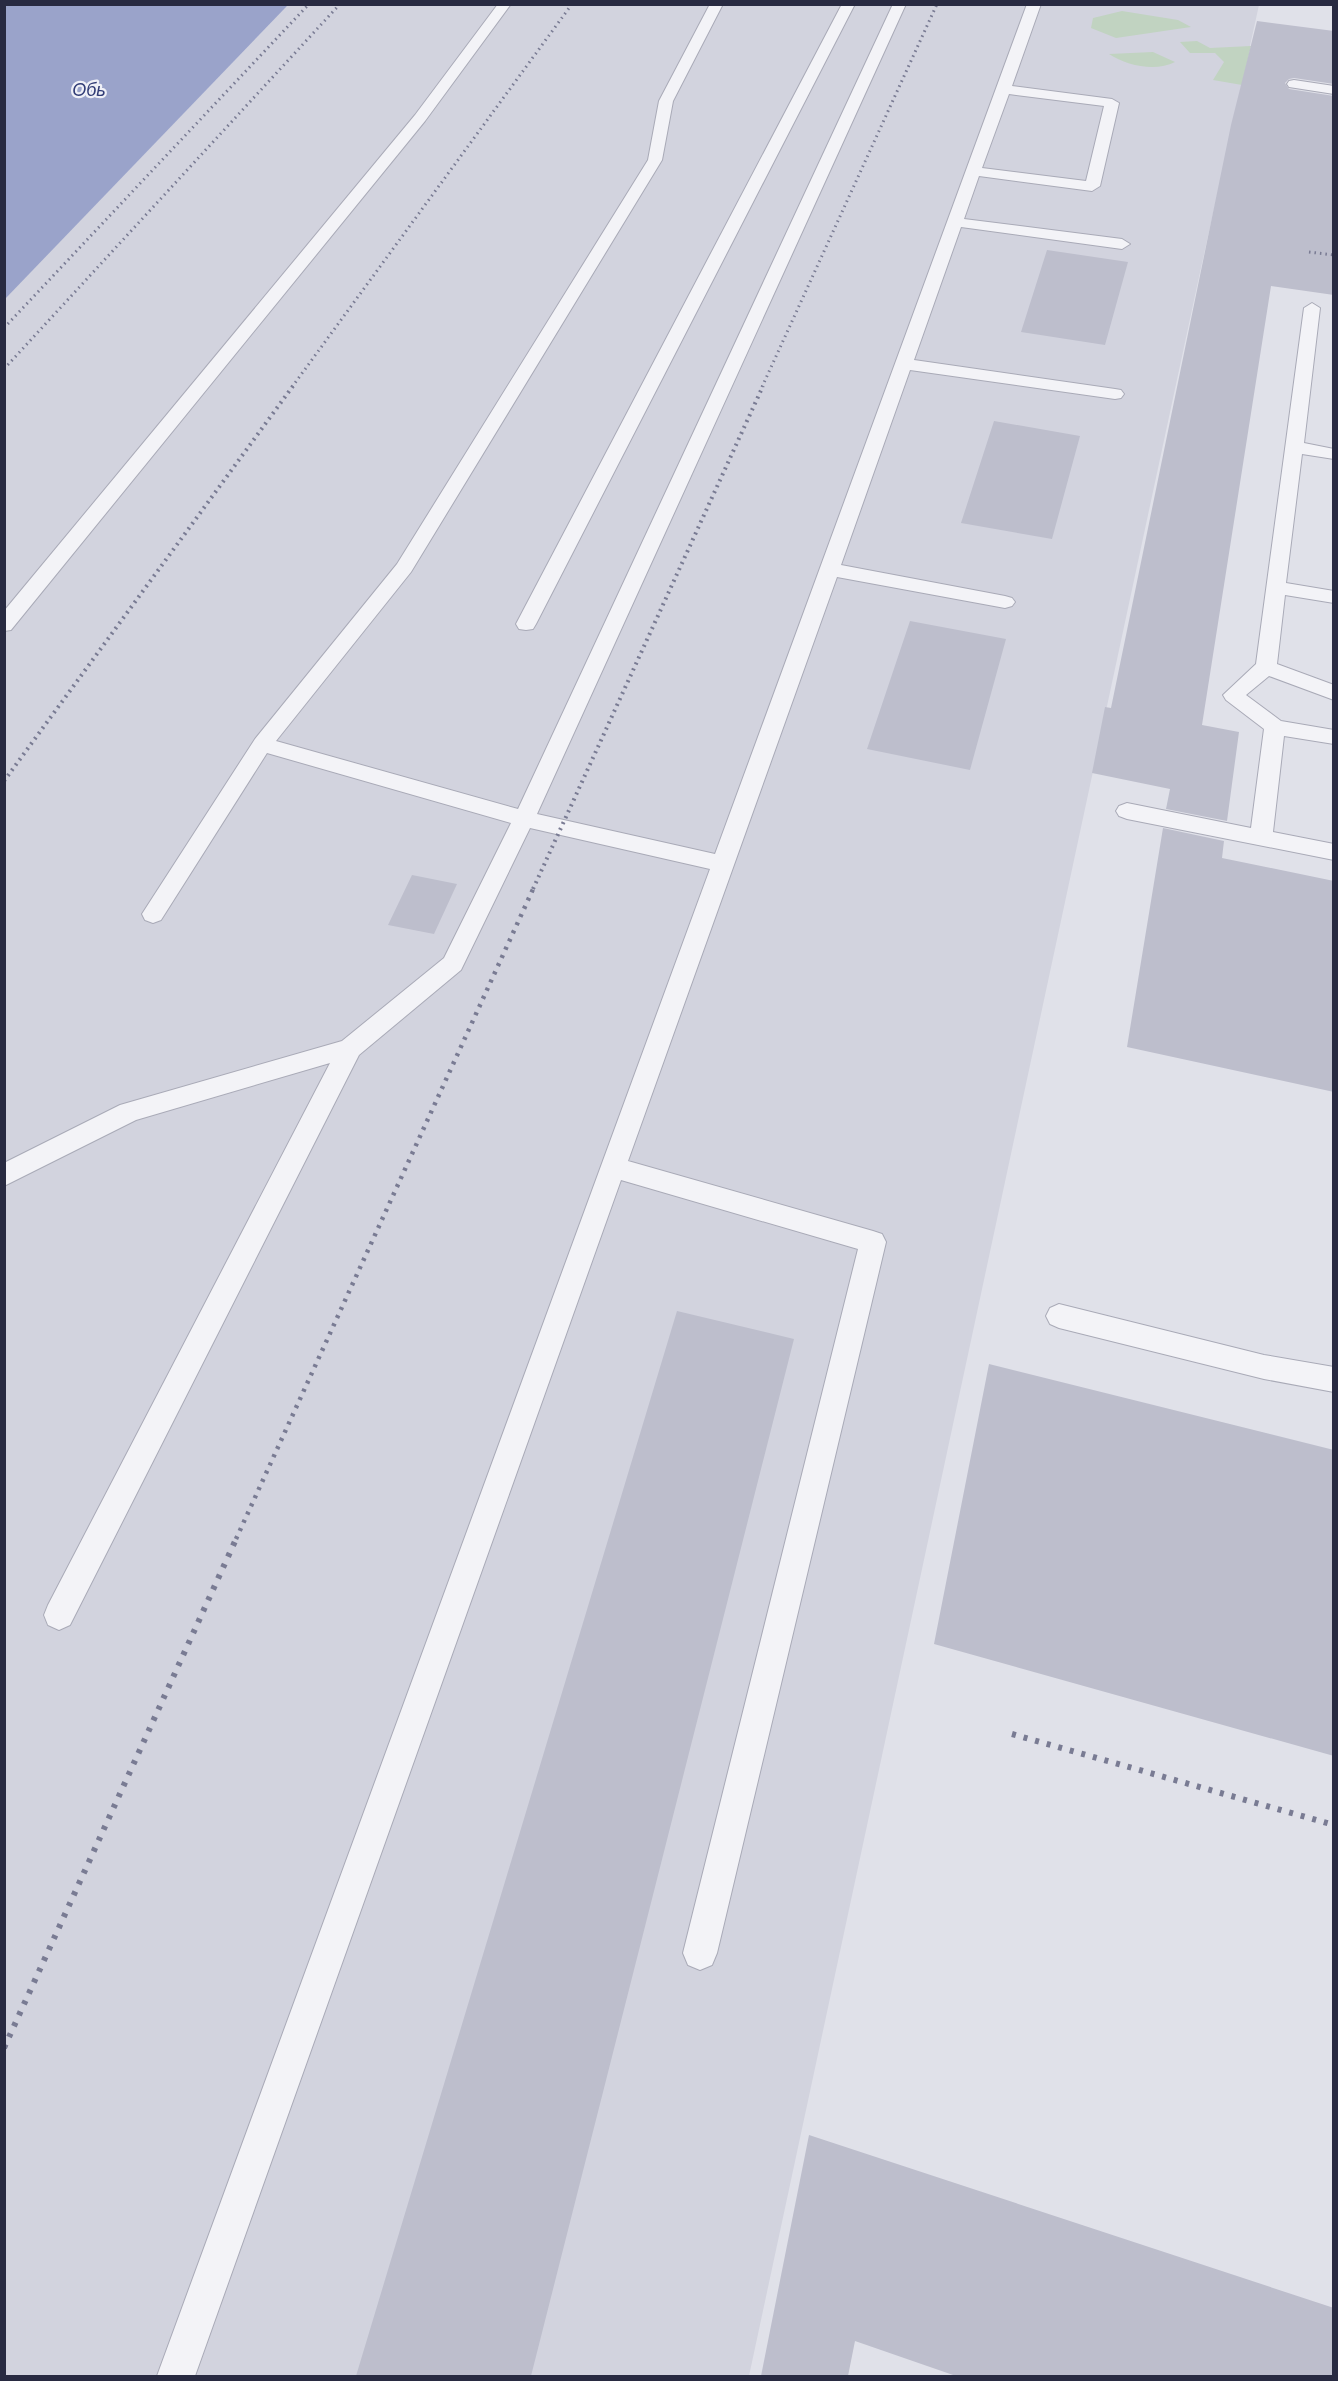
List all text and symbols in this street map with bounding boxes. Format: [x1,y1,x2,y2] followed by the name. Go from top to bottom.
[72,79,106,100] water label: Обь

